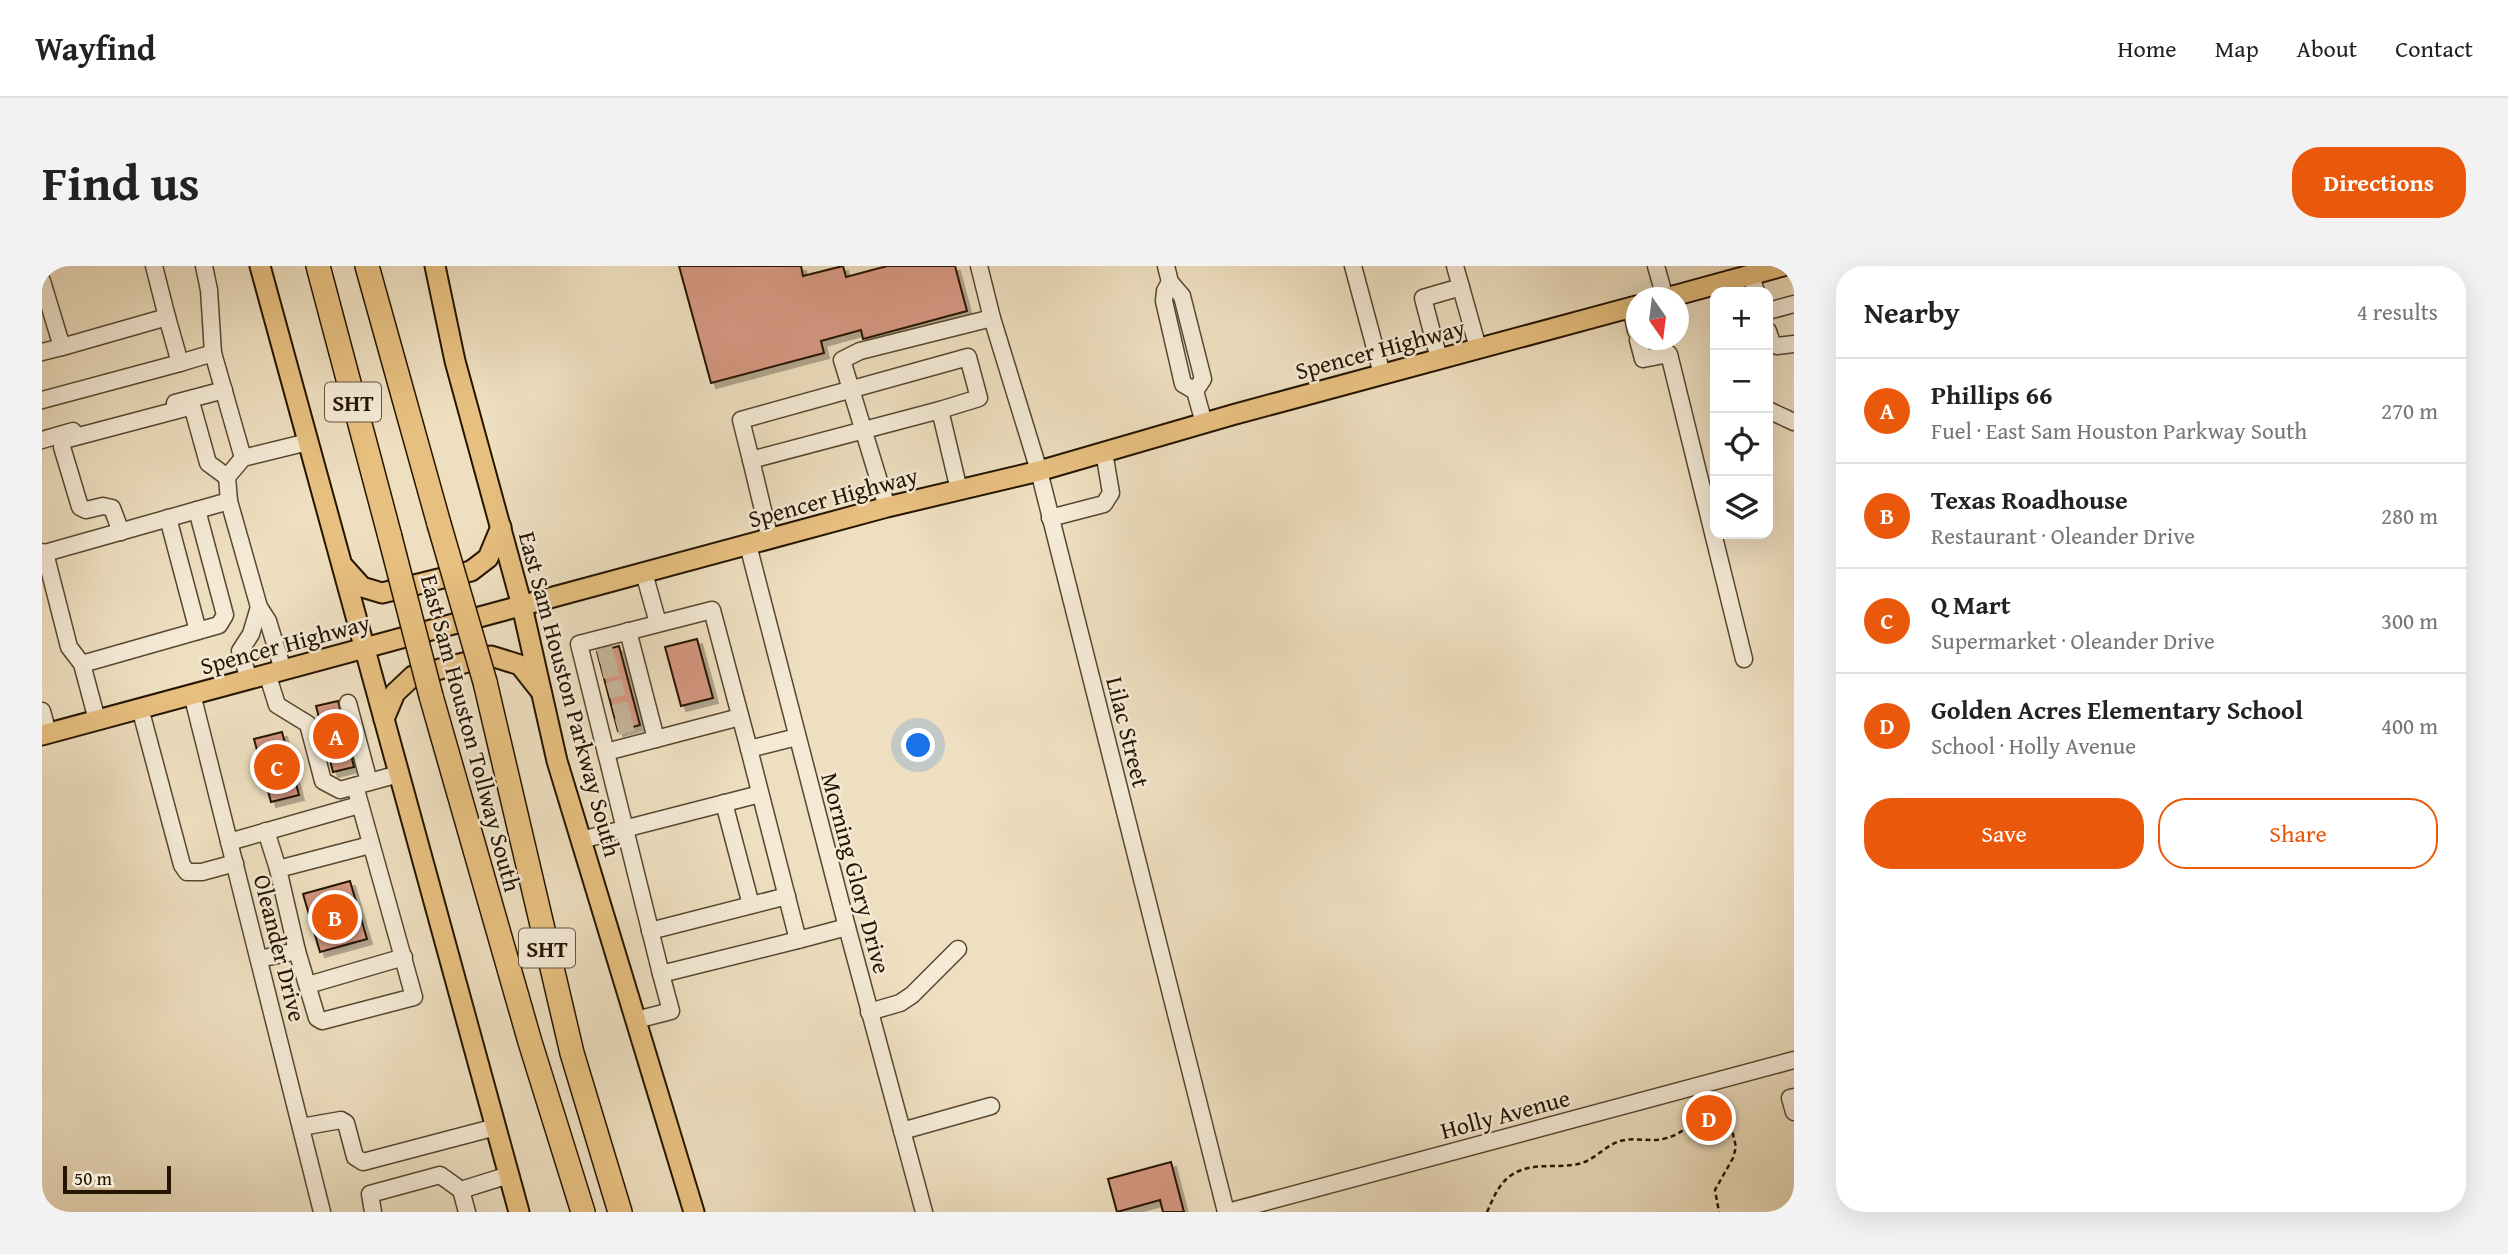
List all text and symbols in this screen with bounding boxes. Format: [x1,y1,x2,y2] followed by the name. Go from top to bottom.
[35,24,156,72] text: Wayfind
[2118,31,2177,66] text: Home
[2215,31,2259,66] text: Map
[2297,31,2357,66] text: About
[2395,31,2473,66] text: Contact
[42,146,200,218] text: Find us
[2292,147,2466,218] button: Directions
[1626,287,1689,350] north arrow
[1710,287,1773,539] map controls
[1710,287,1773,350] button: +
[1864,290,1960,334] text: Nearby
[2357,295,2438,328] text: 4 results
[1291,309,1469,388] street label: Spencer Highway
[1710,350,1773,413] button: −
[1931,375,2052,414] text: Phillips 66
[325,382,381,421] road number: SHT
[1880,394,1894,427] text: A
[2381,394,2438,427] text: 270 m
[1710,413,1773,476] button: locate
[1931,414,2307,447] text: Fuel · East Sam Houston Parkway South
[744,457,922,536] street label: Spencer Highway
[1710,476,1773,539] button: layers
[1931,480,2128,519] text: Texas Roadhouse
[1880,499,1894,532] text: B
[2381,499,2438,532] text: 280 m
[1931,519,2195,552] text: Restaurant · Oleander Drive
[510,527,630,861] street label: East Sam Houston Parkway South
[412,570,530,896] street label: East Sam Houston Tollway South
[1931,585,2011,624] text: Q Mart
[196,604,374,683] street label: Spencer Highway
[1880,604,1894,637] text: C
[2381,604,2438,637] text: 300 m
[1931,624,2215,657] text: Supermarket · Oleander Drive
[1097,673,1159,792] street label: Lilac Street
[1931,690,2303,729] text: Golden Acres Elementary School
[1880,709,1894,742] text: D
[2381,709,2438,742] text: 400 m
[313,710,359,762] pin: A
[901,728,935,762] your location
[1931,729,2136,762] text: School · Holly Avenue
[254,741,300,793] pin: C
[812,769,900,977] street label: Morning Glory Drive
[1864,798,2144,869] button: Save
[2158,798,2438,869] button: Share
[245,871,315,1025] street label: Oleander Drive
[312,891,358,943] pin: B
[519,928,575,968] road number: SHT
[1436,1080,1574,1148] street label: Holly Avenue
[1686,1092,1732,1144] pin: D
[63,1163,172,1195] scale bar
[74,1164,112,1192] text: 50 m

